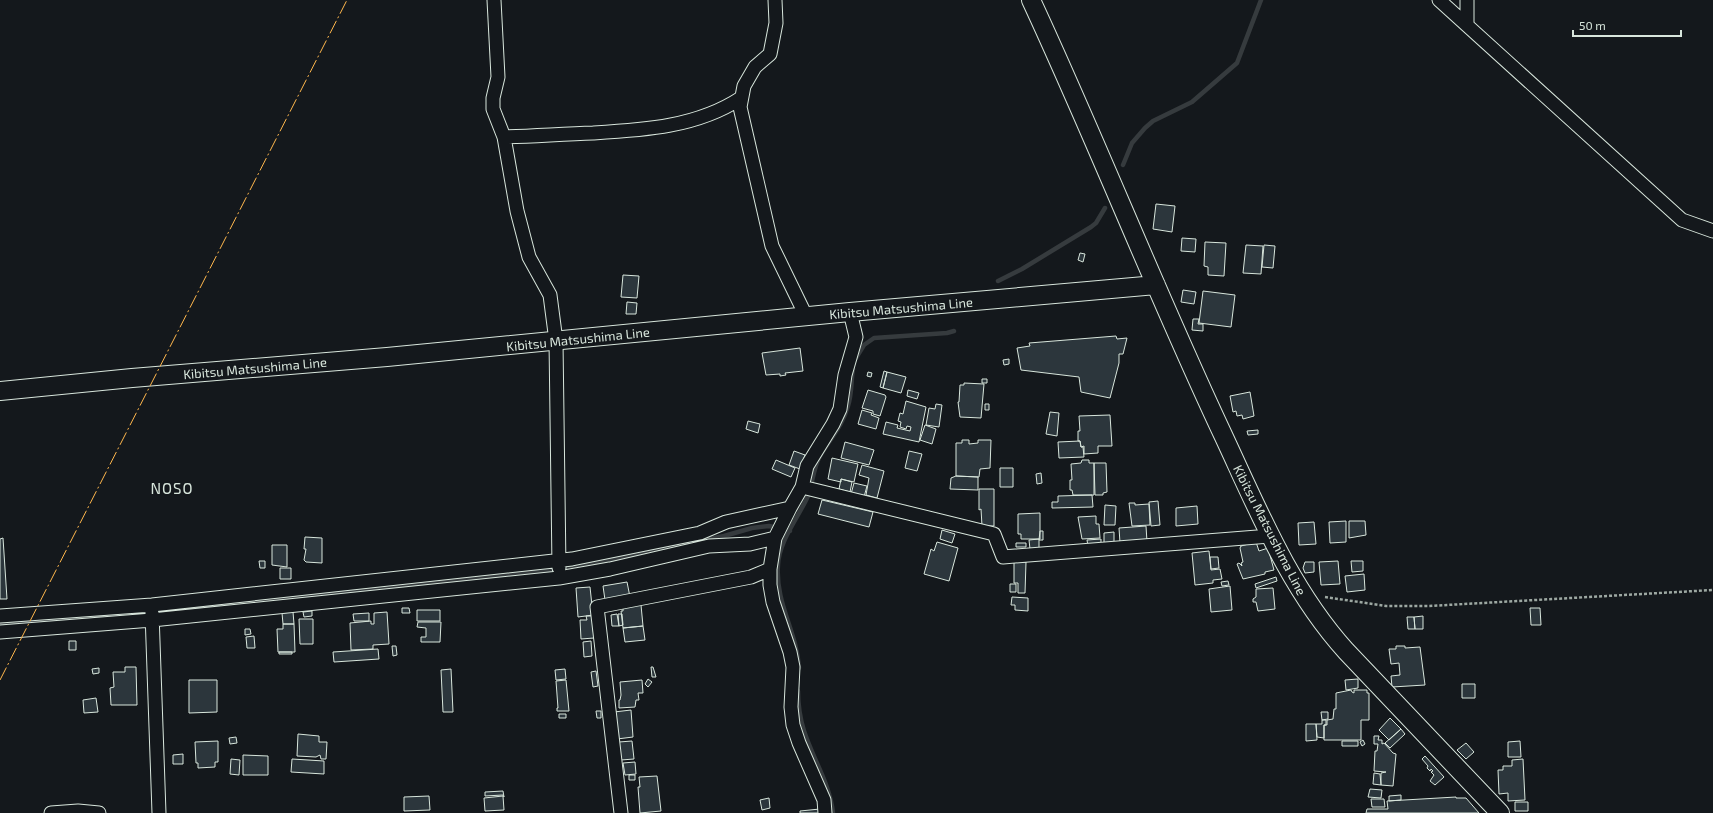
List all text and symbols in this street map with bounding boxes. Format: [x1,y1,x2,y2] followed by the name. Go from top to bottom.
[1573,12,1681,38] scale bar
[1579,18,1606,32] text: 50 m
[828,294,974,322] street label: Kibitsu Matsushima Line
[505,324,651,354] street label: Kibitsu Matsushima Line
[182,354,328,382] street label: Kibitsu Matsushima Line
[1230,462,1310,598] street label: Kibitsu Matsushima Line
[150,479,194,497] district label: NOSO

